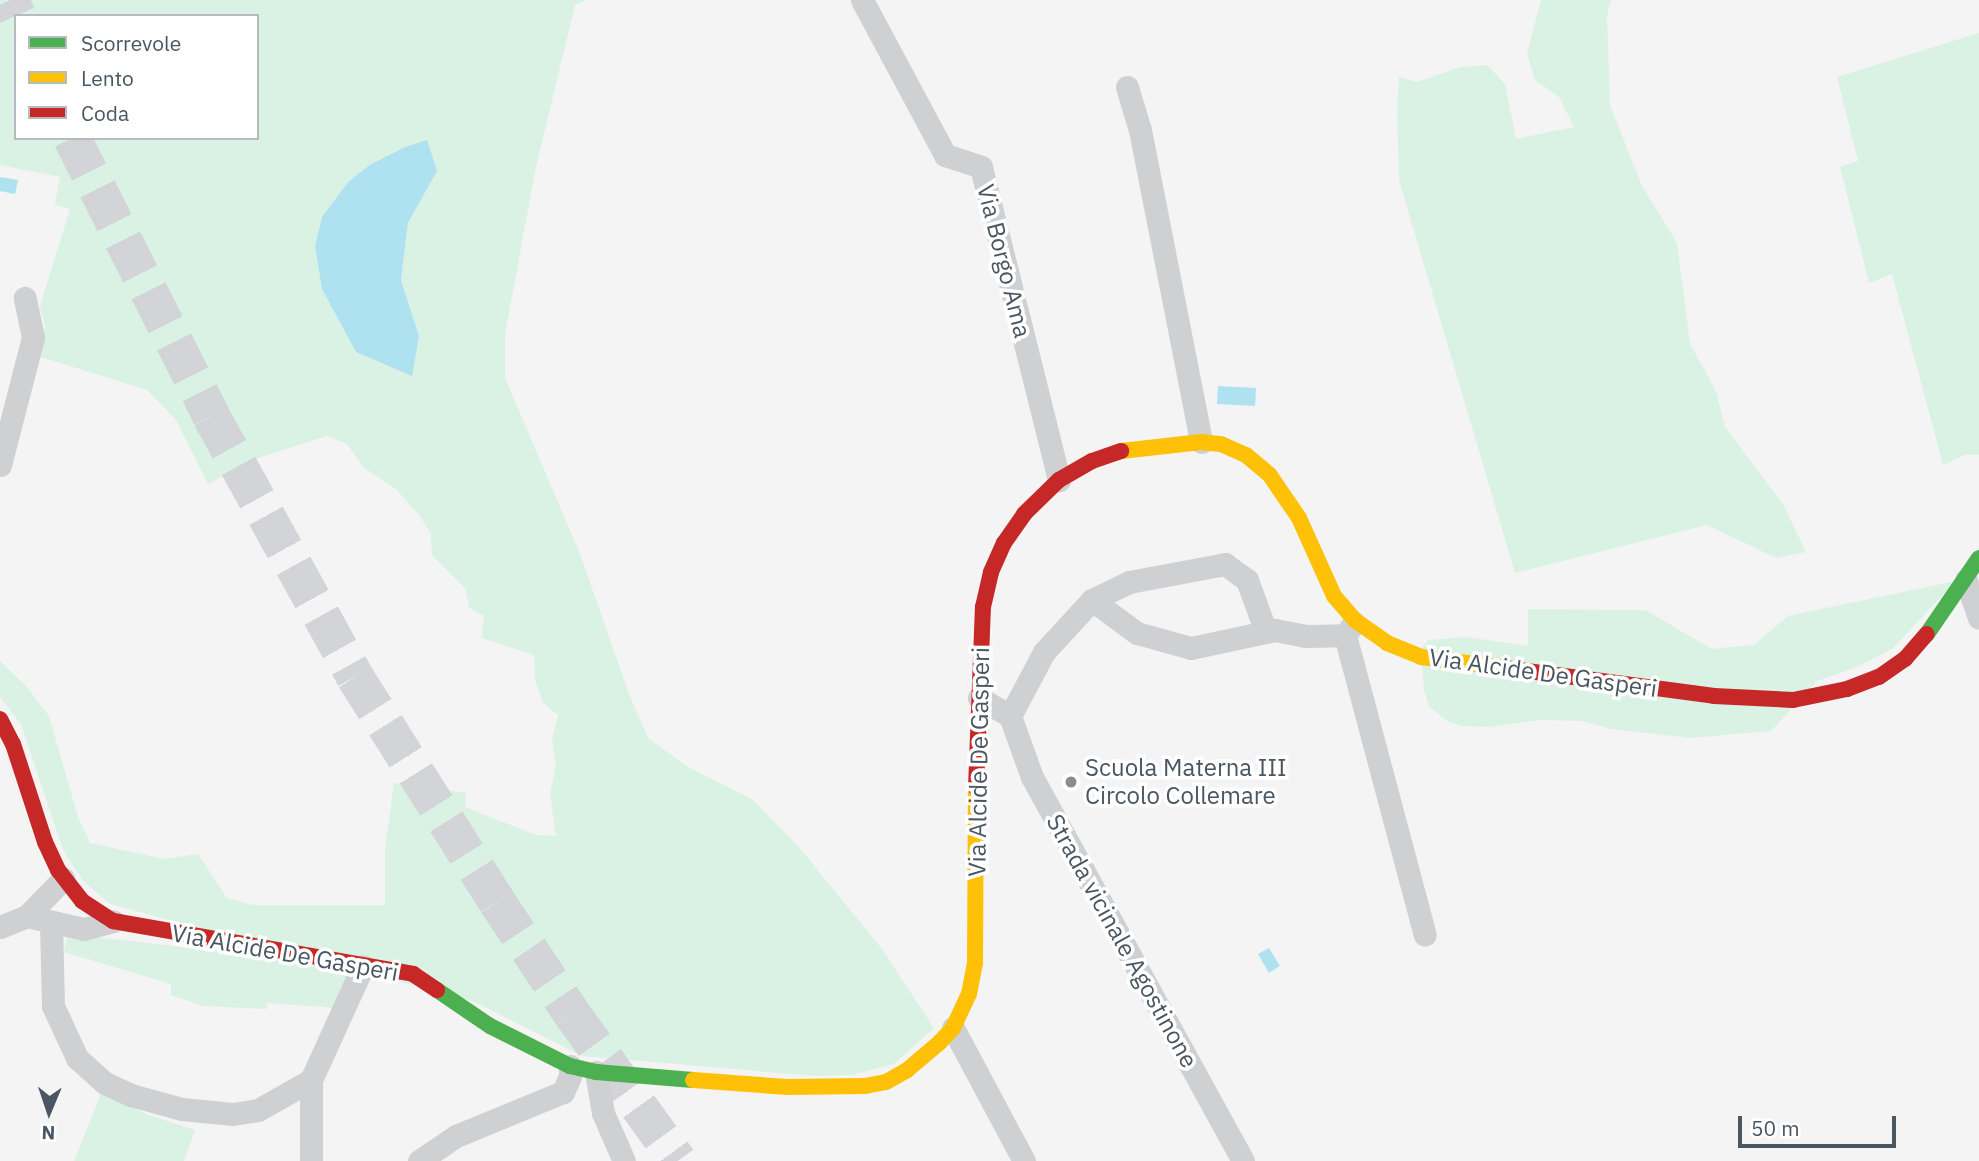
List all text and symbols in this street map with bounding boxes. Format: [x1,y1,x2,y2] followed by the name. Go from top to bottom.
[14,14,259,140] legend
[81,29,181,57] text: Scorrevole
[81,64,134,92] text: Lento
[81,99,129,127] text: Coda
[971,181,1037,341] street label: Via Borgo Ama
[1427,643,1659,703] street label: Via Alcide De Gasperi
[963,647,995,877] street label: Via Alcide De Gasperi
[1085,754,1287,810] place label: Scuola Materna III Circolo Collemare
[1063,774,1079,790] marker: Scuola Materna III Circolo Collemare
[1040,809,1204,1073] street label: Strada vicinale Agostinone
[169,919,401,987] street label: Via Alcide De Gasperi
[14,1077,84,1147] north arrow
[1741,1102,1898,1146] scale bar
[1751,1114,1800,1142] text: 50 m
[41,1121,56,1145] text: N

